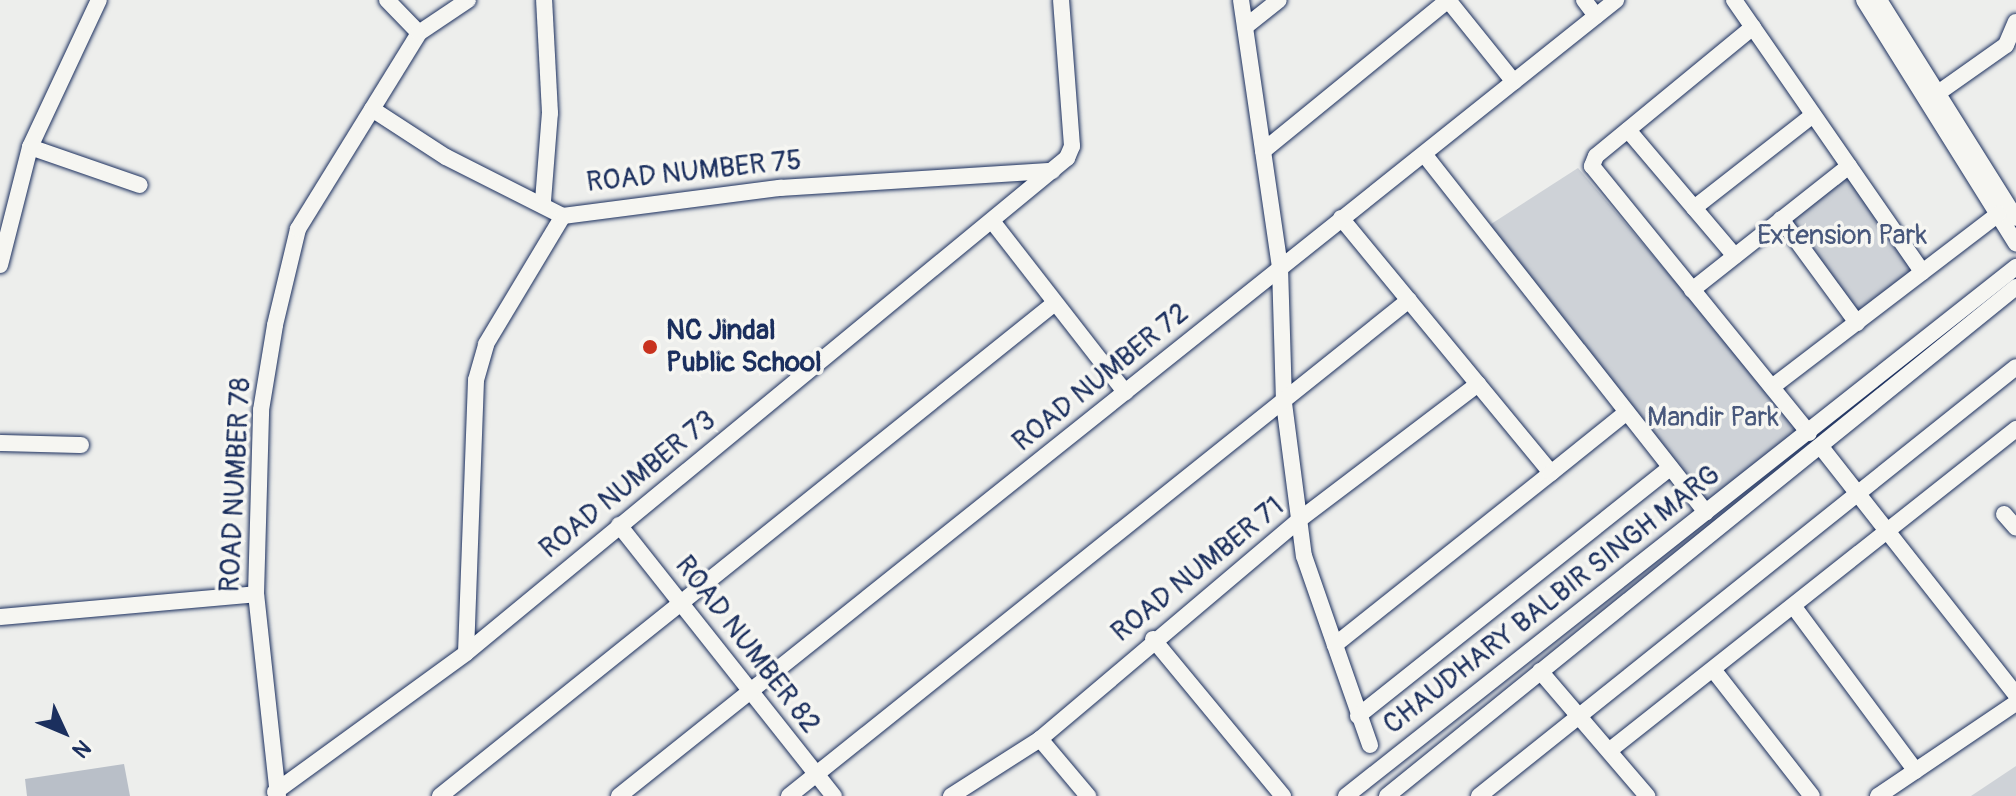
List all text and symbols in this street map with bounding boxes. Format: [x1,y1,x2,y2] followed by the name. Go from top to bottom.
[585,144,803,200] street label: ROAD NUMBER 75
[1757,219,1927,253] park label: Extension Park
[1006,297,1196,459] street label: ROAD NUMBER 72
[666,314,822,380] place label: NC Jindal Public School
[641,338,659,356] marker: NC Jindal Public School
[214,377,258,593] street label: ROAD NUMBER 78
[1647,401,1779,435] park label: Mandir Park
[533,404,723,566] street label: ROAD NUMBER 73
[1377,458,1727,742] street label: CHAUDHARY BALBIR SINGH MARG
[1105,490,1291,650] street label: ROAD NUMBER 71
[667,550,827,740] street label: ROAD NUMBER 82
[24,692,104,772] north arrow
[66,734,97,764] text: N

